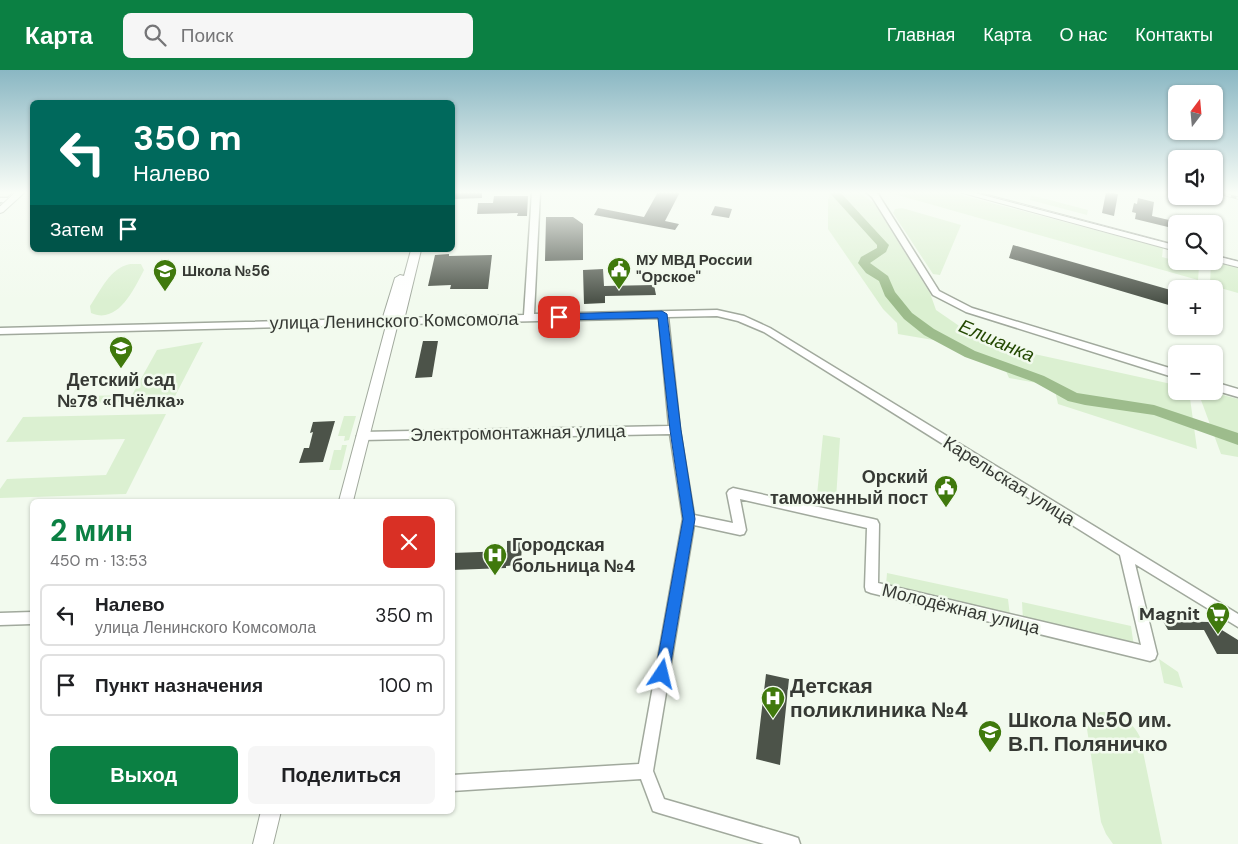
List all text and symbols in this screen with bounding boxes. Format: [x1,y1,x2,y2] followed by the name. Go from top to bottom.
[123,13,473,58] search box
[25,20,93,51] text: Карта
[141,21,169,49] icon: search
[181,23,233,48] text: Поиск
[887,23,955,47] text: Главная
[983,23,1032,47] text: Карта
[1060,23,1107,47] text: О нас
[1135,23,1213,47] text: Контакты
[1168,85,1222,140] north arrow
[1168,85,1223,400] map controls
[133,115,242,161] text: 350 m
[50,120,115,185] icon: left
[1168,150,1223,205] button: sound
[133,159,210,188] text: Налево
[114,215,142,243] icon: arrive
[1168,215,1223,270] button: search
[50,217,104,242] text: Затем
[636,250,752,287] place label: МУ МВД России "Орское"
[606,256,632,290] public building icon: МУ МВД России "Орское"
[152,258,178,292] school or university icon: Школа №56
[182,261,270,281] place label: Школа №56
[1168,280,1223,335] button: +
[538,296,580,338] pin
[545,303,573,331] icon: arrive
[269,307,520,335] street label: улица Ленинского Комсомола
[955,313,1038,368] water label: Елшанка
[108,335,134,369] school or university icon: Детский сад №78 «Пчёлка»
[1168,345,1223,400] button: −
[57,368,185,413] place label: Детский сад №78 «Пчёлка»
[410,419,627,447] street label: Электромонтажная улица
[939,431,1080,532] street label: Карельская улица
[770,465,928,510] place label: Орский таможенный пост
[933,474,959,508] public building icon: Орский таможенный пост
[50,511,133,550] text: 2 мин
[383,516,435,568] button: close
[512,533,636,578] place label: Городская больница №4
[482,542,508,576] hospital icon: Городская больница №4
[50,550,148,571] text: 450 m · 13:53
[880,578,1043,640] street label: Молодёжная улица
[95,592,165,617] text: Налево
[52,601,80,629] icon: left
[1205,601,1231,635] supermarket icon: Magnit
[1139,602,1200,626] place label: Magnit
[375,603,433,628] text: 350 m
[95,617,316,638] text: улица Ленинского Комсомола
[635,647,687,699] position arrow
[52,671,80,699] icon: arrive
[790,672,968,724] place label: Детская поликлиника №4
[95,673,263,698] text: Пункт назначения
[379,673,433,698] text: 100 m
[760,685,786,719] hospital icon: Детская поликлиника №4
[1008,706,1172,758] place label: Школа №50 им. В.П. Поляничко
[977,719,1003,753] school or university icon: Школа №50 им. В.П. Поляничко
[50,746,238,804] button: Выход
[248,746,435,804] button: Поделиться

